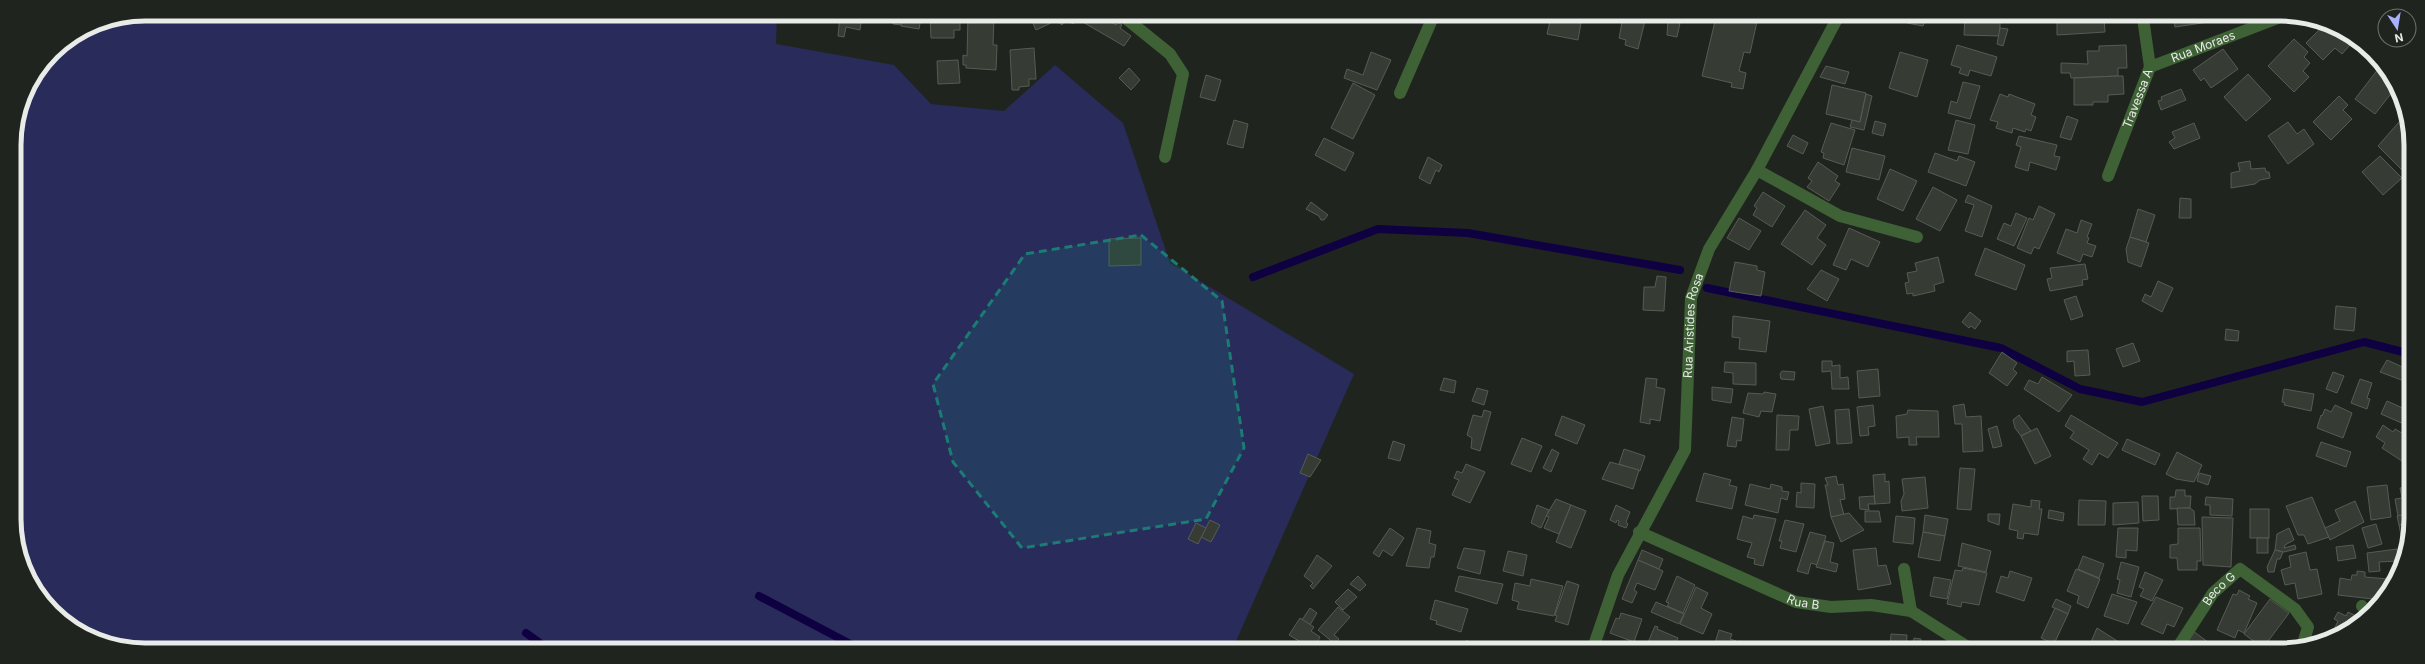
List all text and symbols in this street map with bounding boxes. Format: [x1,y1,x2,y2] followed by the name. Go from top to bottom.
[2377,8,2417,48] north arrow
[2169,27,2237,65] street label: Rua Moraes
[2394,30,2405,46] text: N
[2119,66,2156,130] street label: Travessa A
[1680,271,1706,378] street label: Rua Aristides Rosa
[2199,569,2238,608] street label: Beco G
[1785,591,1821,612] street label: Rua B

